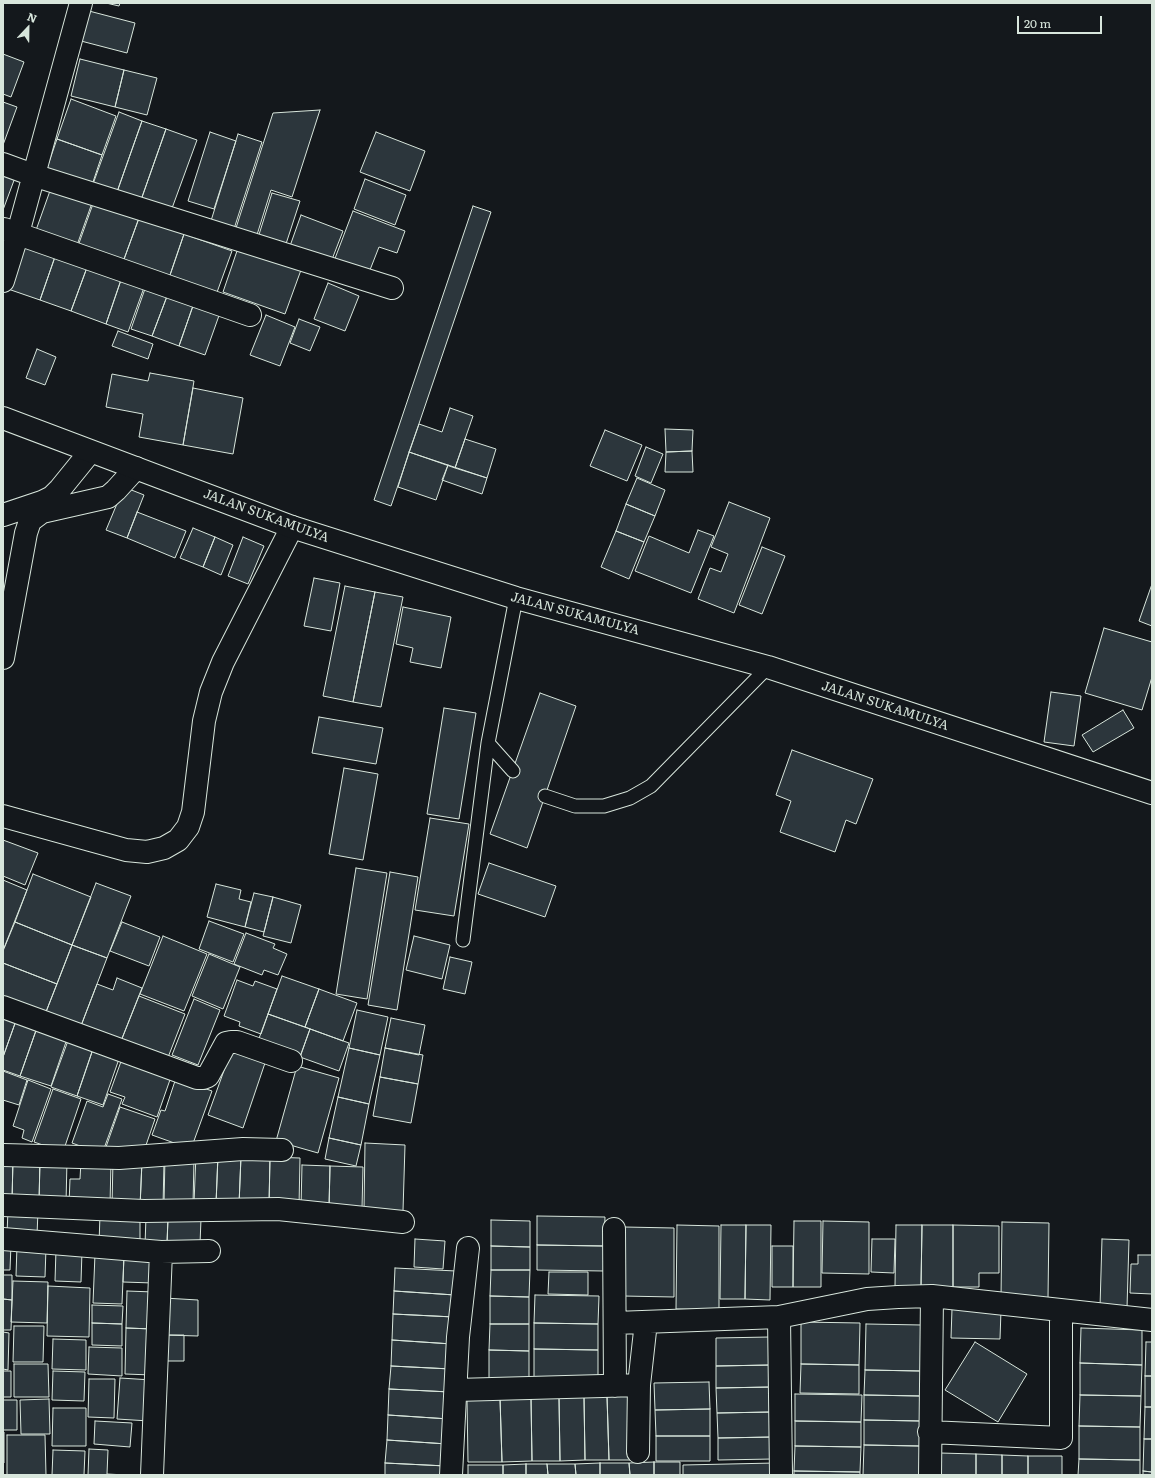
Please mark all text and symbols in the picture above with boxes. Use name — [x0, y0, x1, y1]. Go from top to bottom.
north arrow — [8, 8, 48, 48]
text: N — [25, 8, 40, 26]
scale bar — [1019, 8, 1104, 34]
text: 20 m — [1024, 14, 1051, 32]
street label: JALAN SUKAMULYA — [201, 486, 331, 546]
street label: JALAN SUKAMULYA — [509, 589, 641, 639]
street label: JALAN SUKAMULYA — [820, 678, 950, 734]

